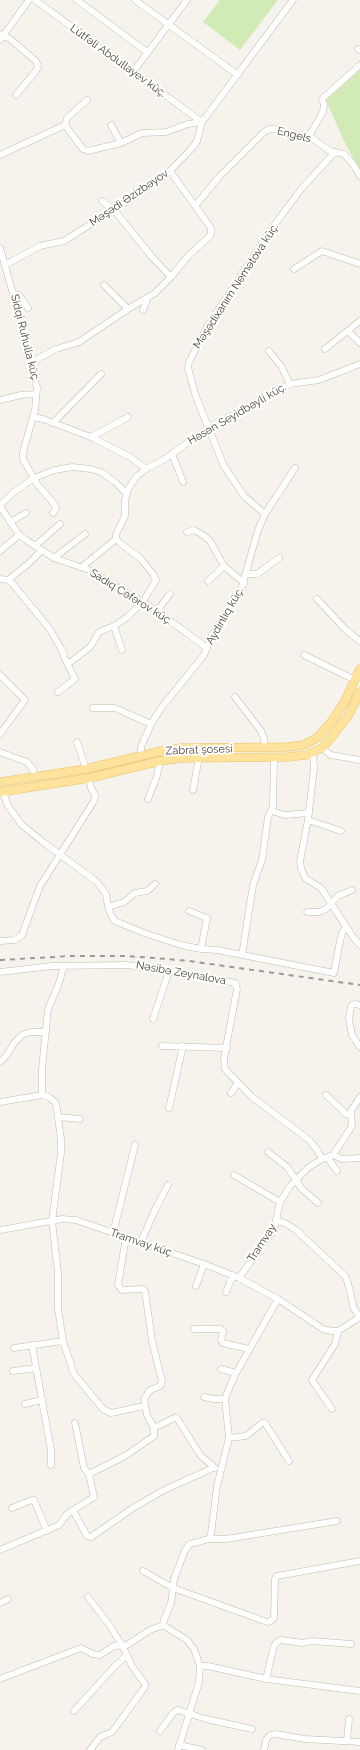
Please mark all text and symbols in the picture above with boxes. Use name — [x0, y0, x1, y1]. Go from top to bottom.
street label: Lütfəli Abdullayev küç. — [67, 22, 169, 100]
street label: Engels — [276, 124, 312, 146]
street label: Məşədi Əzizbəyov — [87, 167, 171, 229]
street label: Məşədixanım Nemətova küç. — [191, 221, 281, 351]
street label: Sidqi Ruhulla küç. — [8, 293, 42, 383]
street label: Həsən Seyidbəyli küç. — [185, 380, 289, 448]
street label: Sadıq Cəfərov küç. — [87, 566, 175, 628]
street label: Aydınlıq küç. — [203, 585, 247, 647]
street label: Zabrat şosesi — [165, 742, 233, 758]
street label: Nəsibə Zeynalova — [135, 959, 227, 987]
street label: Tramvay — [245, 1221, 279, 1265]
street label: Tramvay küç. — [108, 1226, 176, 1260]

